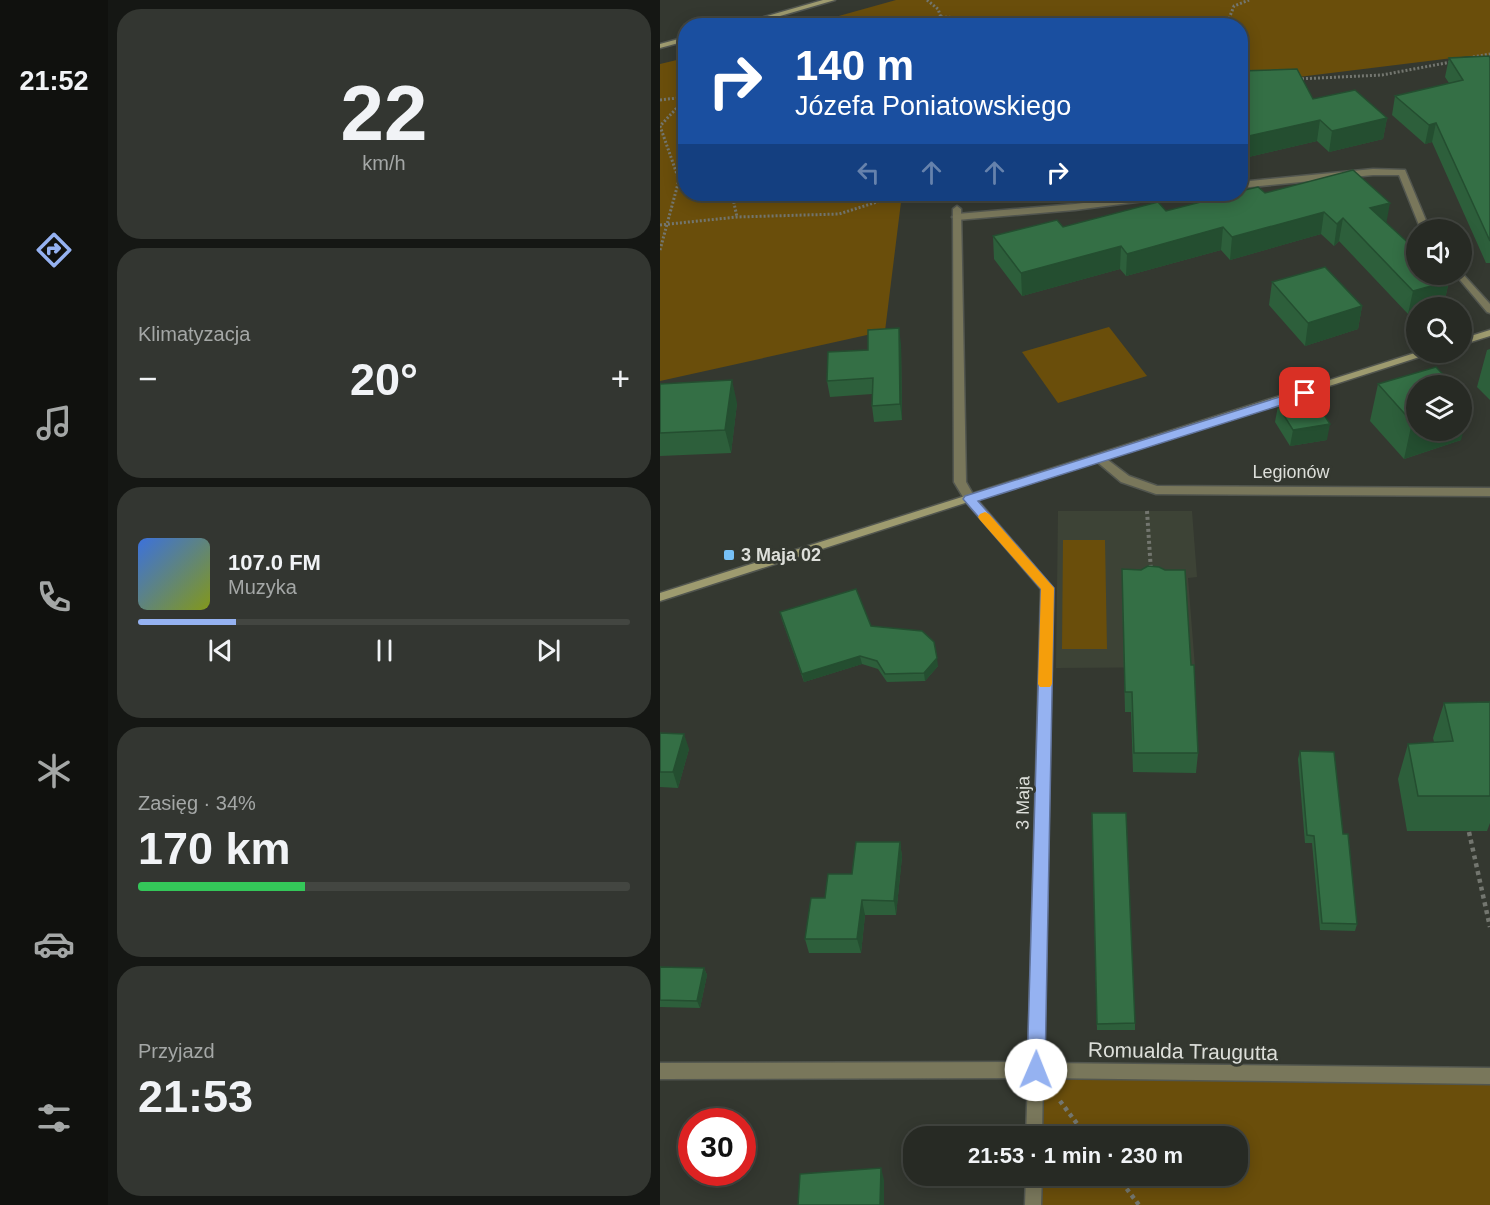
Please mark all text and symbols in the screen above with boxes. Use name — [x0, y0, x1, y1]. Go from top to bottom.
icon: right — [696, 42, 774, 120]
text: 140 m — [795, 42, 914, 89]
text: 21:52 — [19, 66, 89, 96]
text: 22 — [341, 69, 427, 157]
text: Józefa Poniatowskiego — [795, 91, 1071, 121]
text: km/h — [362, 152, 406, 174]
icon: left — [852, 156, 885, 189]
icon: ahead — [915, 156, 948, 189]
icon: ahead — [978, 156, 1011, 189]
icon: right — [1041, 156, 1074, 189]
map controls — [1406, 219, 1472, 441]
button: sound — [1406, 219, 1472, 285]
icon: directions — [33, 229, 75, 271]
button: search — [1406, 297, 1472, 363]
text: Klimatyzacja — [138, 323, 250, 345]
text: 20° — [350, 354, 418, 405]
text: − — [138, 360, 157, 397]
text: + — [611, 360, 630, 397]
pin — [1279, 367, 1330, 418]
button: layers — [1406, 375, 1472, 441]
icon: arrive — [1288, 376, 1321, 409]
icon: music — [33, 402, 75, 444]
street label: Legionów — [1252, 462, 1331, 482]
place label: 3 Maja 02 — [741, 545, 821, 565]
marker: 3 Maja 02 — [722, 548, 736, 562]
text: 107.0 FM — [228, 550, 321, 575]
icon: phone — [33, 576, 75, 618]
text: Muzyka — [228, 576, 297, 598]
icon: previous — [204, 634, 237, 667]
icon: pause — [368, 634, 401, 667]
icon: next — [532, 634, 565, 667]
icon: climate — [33, 750, 75, 792]
street label: 3 Maja — [1013, 775, 1033, 830]
text: Zasięg · 34% — [138, 792, 256, 814]
text: 170 km — [138, 823, 291, 874]
icon: car — [33, 923, 75, 965]
position arrow — [1004, 1038, 1068, 1102]
street label: Romualda Traugutta — [1088, 1038, 1279, 1064]
text: Przyjazd — [138, 1040, 215, 1062]
text: 21:53 — [138, 1071, 253, 1122]
icon: filters — [33, 1097, 75, 1139]
speed limit sign: 30 — [678, 1108, 756, 1186]
text: 21:53 · 1 min · 230 m — [968, 1143, 1183, 1168]

